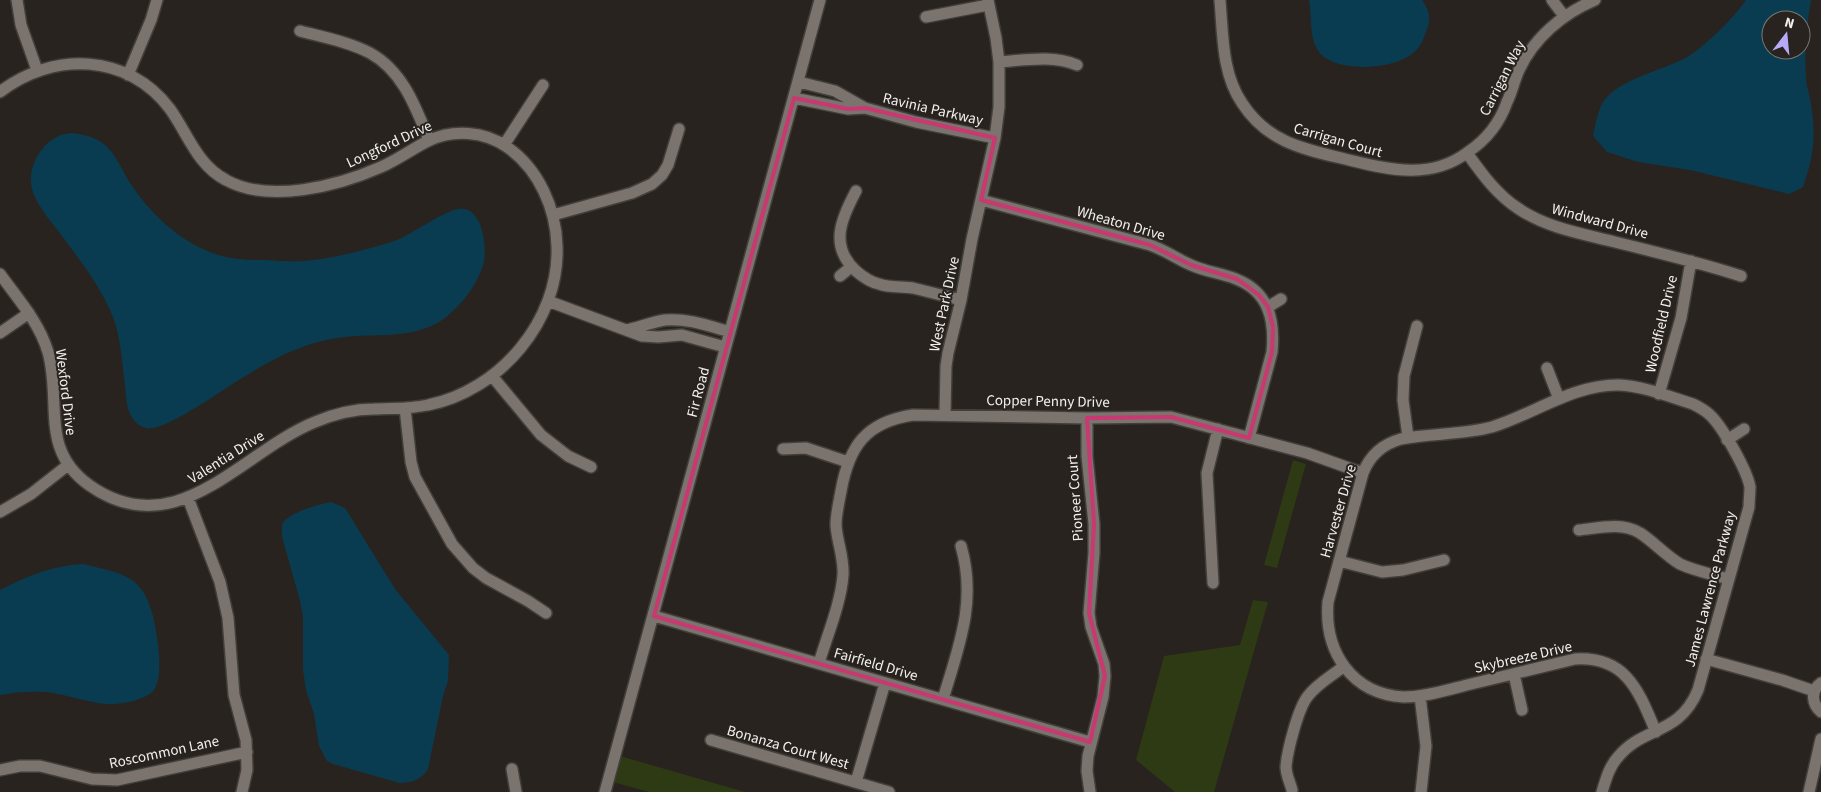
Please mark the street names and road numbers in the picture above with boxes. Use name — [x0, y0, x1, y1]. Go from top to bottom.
street label: Carrigan Way — [1474, 37, 1531, 120]
street label: Ravinia Parkway — [881, 88, 985, 131]
street label: Longford Drive — [343, 115, 435, 173]
street label: Carrigan Court — [1291, 118, 1385, 163]
street label: Windward Drive — [1549, 199, 1650, 244]
street label: Wheaton Drive — [1074, 201, 1168, 246]
street label: West Park Drive — [924, 255, 965, 354]
street label: Woodfield Drive — [1640, 273, 1683, 375]
street label: Wexford Drive — [50, 348, 81, 437]
street label: Fir Road — [682, 365, 715, 420]
street label: Copper Penny Drive — [986, 390, 1110, 413]
street label: Valentia Drive — [184, 426, 268, 489]
street label: Pioneer Court — [1062, 454, 1089, 542]
street label: Harvester Drive — [1315, 462, 1362, 560]
street label: James Lawrence Parkway — [1680, 509, 1741, 669]
street label: Skybreeze Drive — [1472, 636, 1574, 679]
street label: Fairfield Drive — [831, 642, 920, 686]
street label: Bonanza Court West — [724, 720, 851, 775]
street label: Roscommon Lane — [107, 731, 221, 774]

